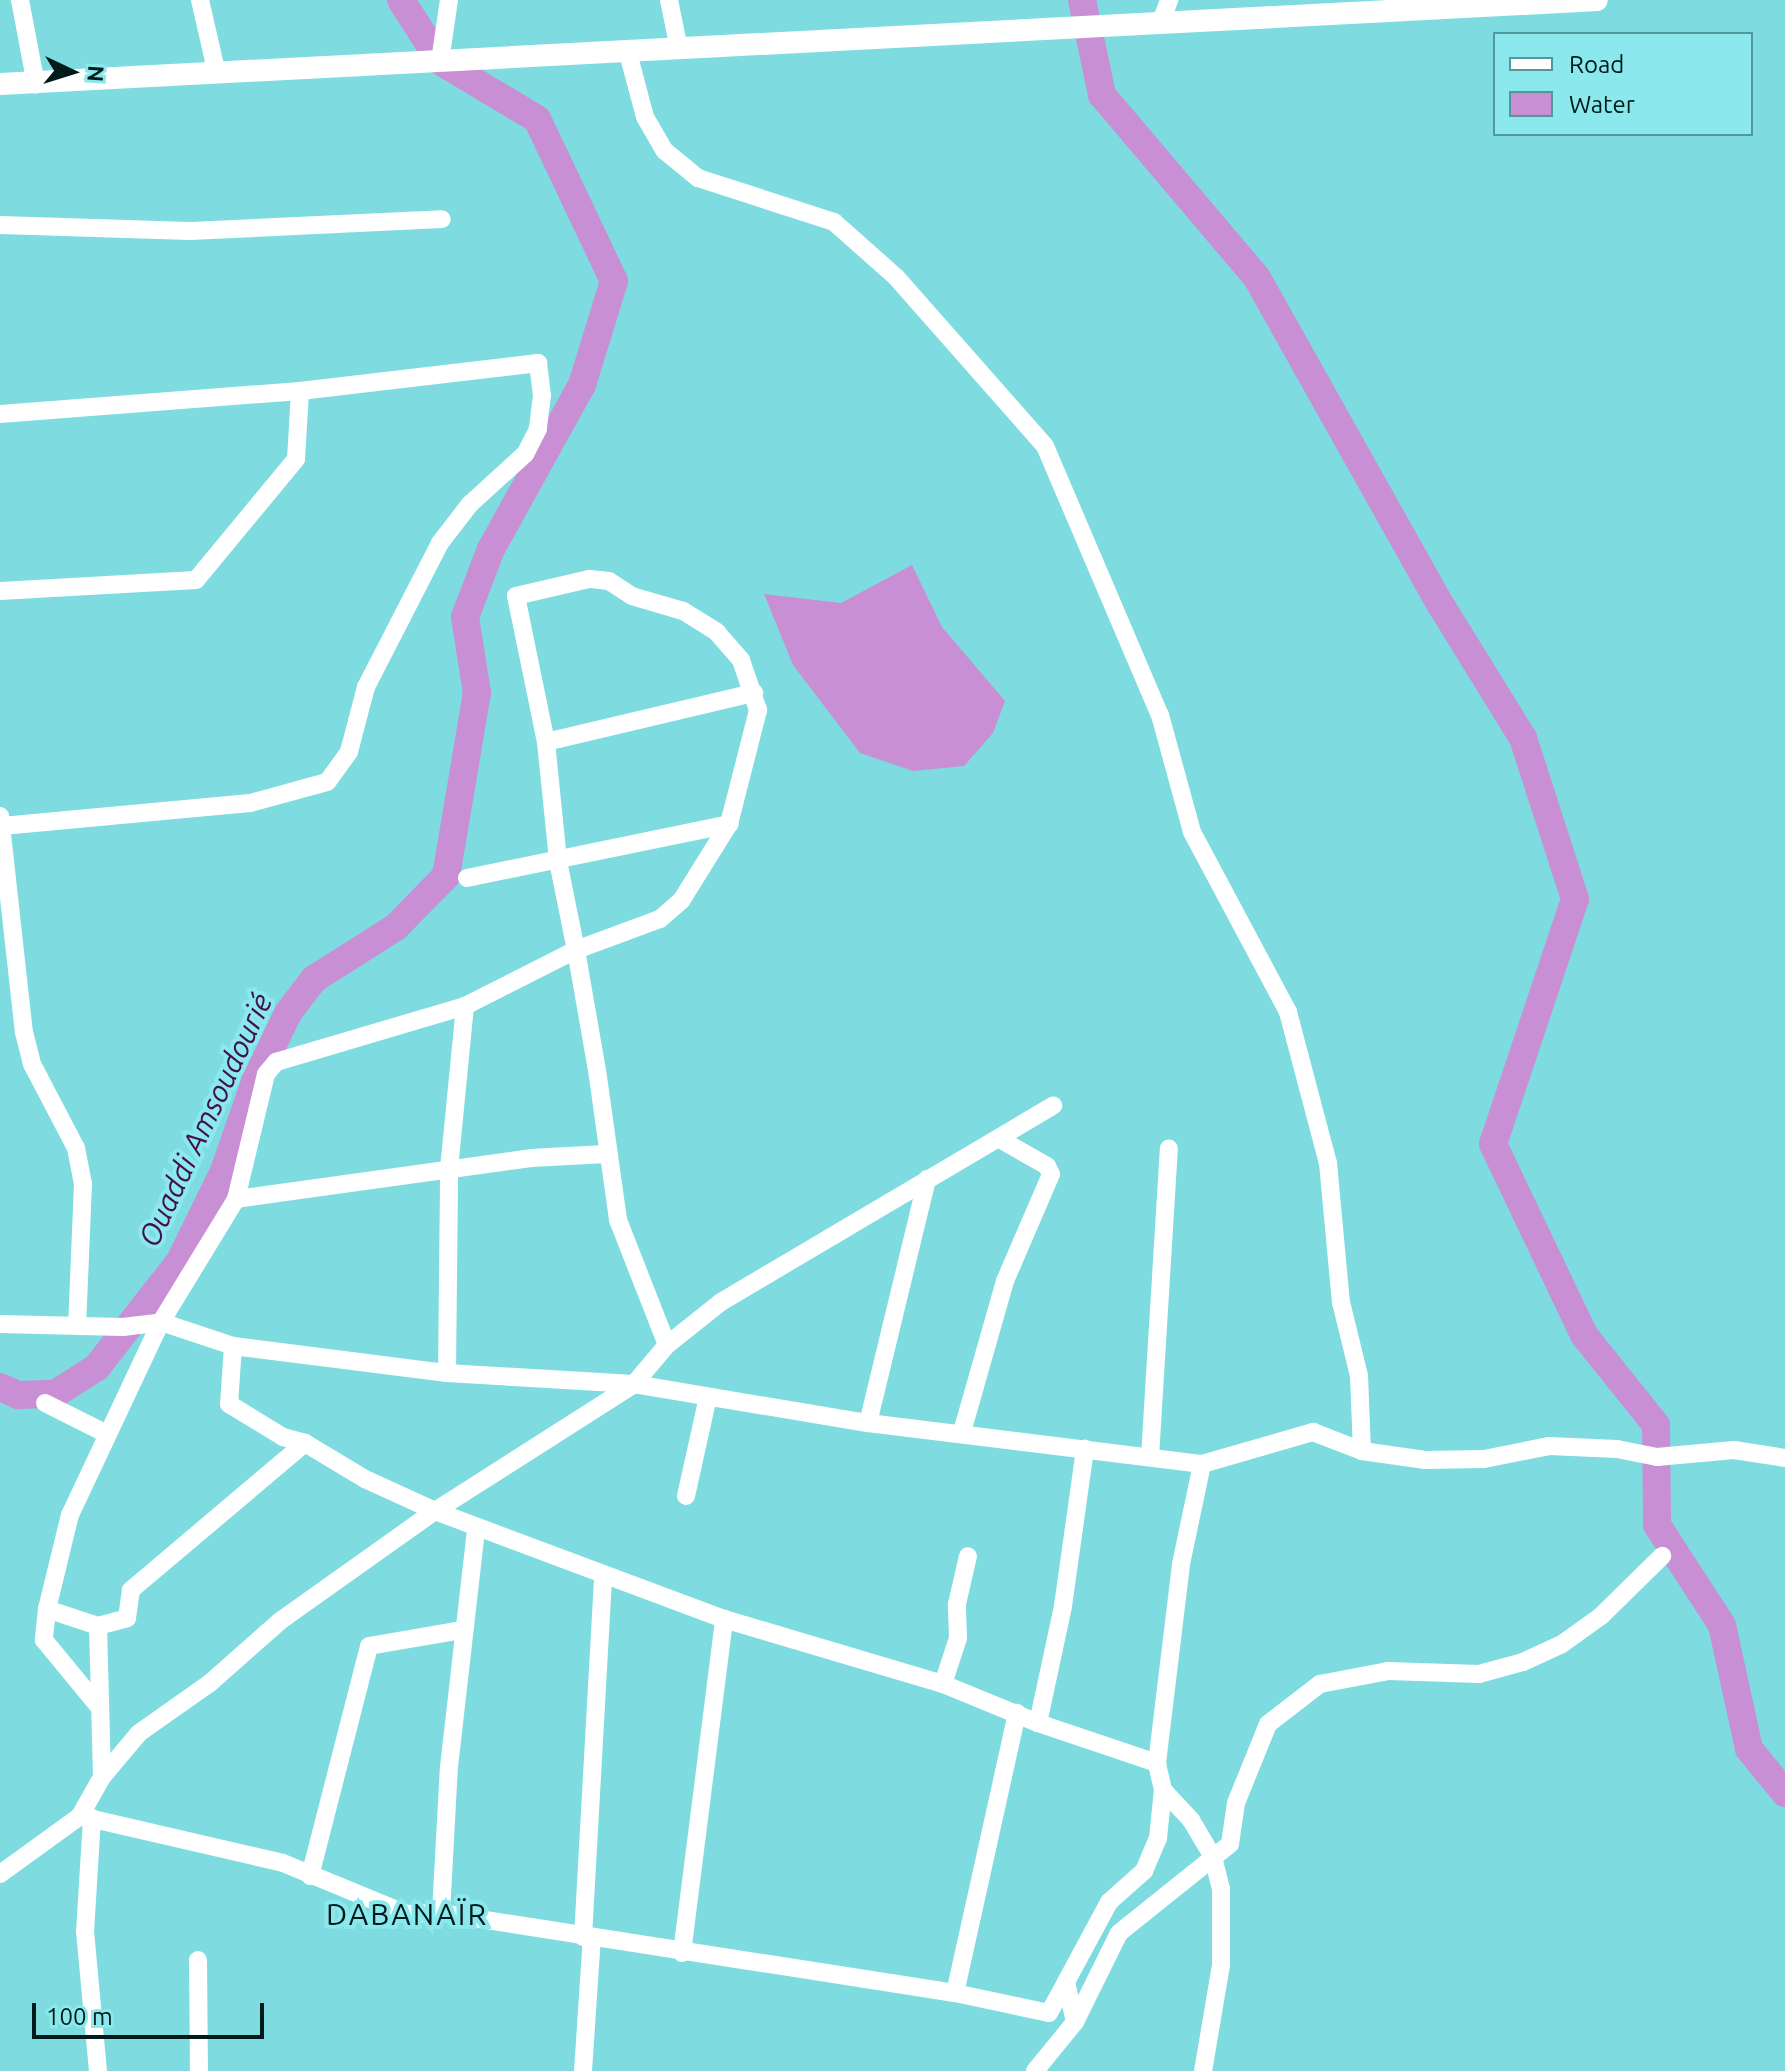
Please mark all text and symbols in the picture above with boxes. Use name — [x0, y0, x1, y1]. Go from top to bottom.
north arrow — [32, 32, 112, 112]
legend — [1493, 32, 1753, 136]
text: Road — [1569, 51, 1624, 78]
text: N — [83, 65, 109, 83]
text: Water — [1569, 91, 1635, 118]
water label: Ouaddi Amsoudourié — [130, 988, 280, 1252]
district label: DABANAÏR — [326, 1896, 488, 1932]
scale bar — [36, 1987, 268, 2037]
text: 100 m — [46, 2003, 113, 2030]

